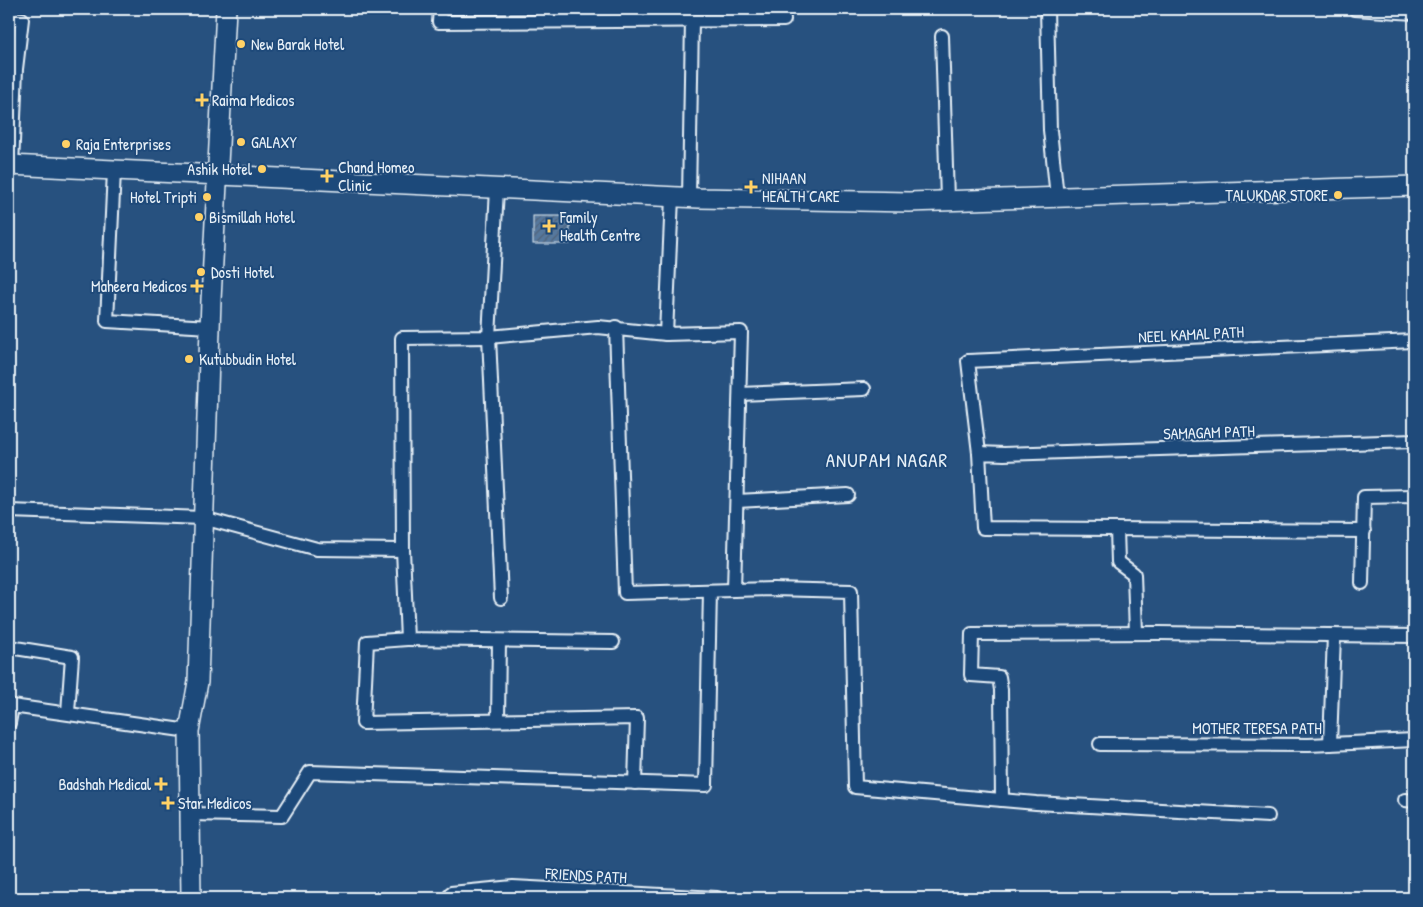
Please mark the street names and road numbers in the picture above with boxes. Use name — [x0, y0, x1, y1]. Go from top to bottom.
street label: NEEL KAMAL PATH — [1138, 320, 1244, 348]
street label: SAMAGAM PATH — [1163, 419, 1255, 445]
street label: MOTHER TERESA PATH — [1192, 717, 1322, 739]
street label: FRIENDS PATH — [544, 862, 627, 888]

